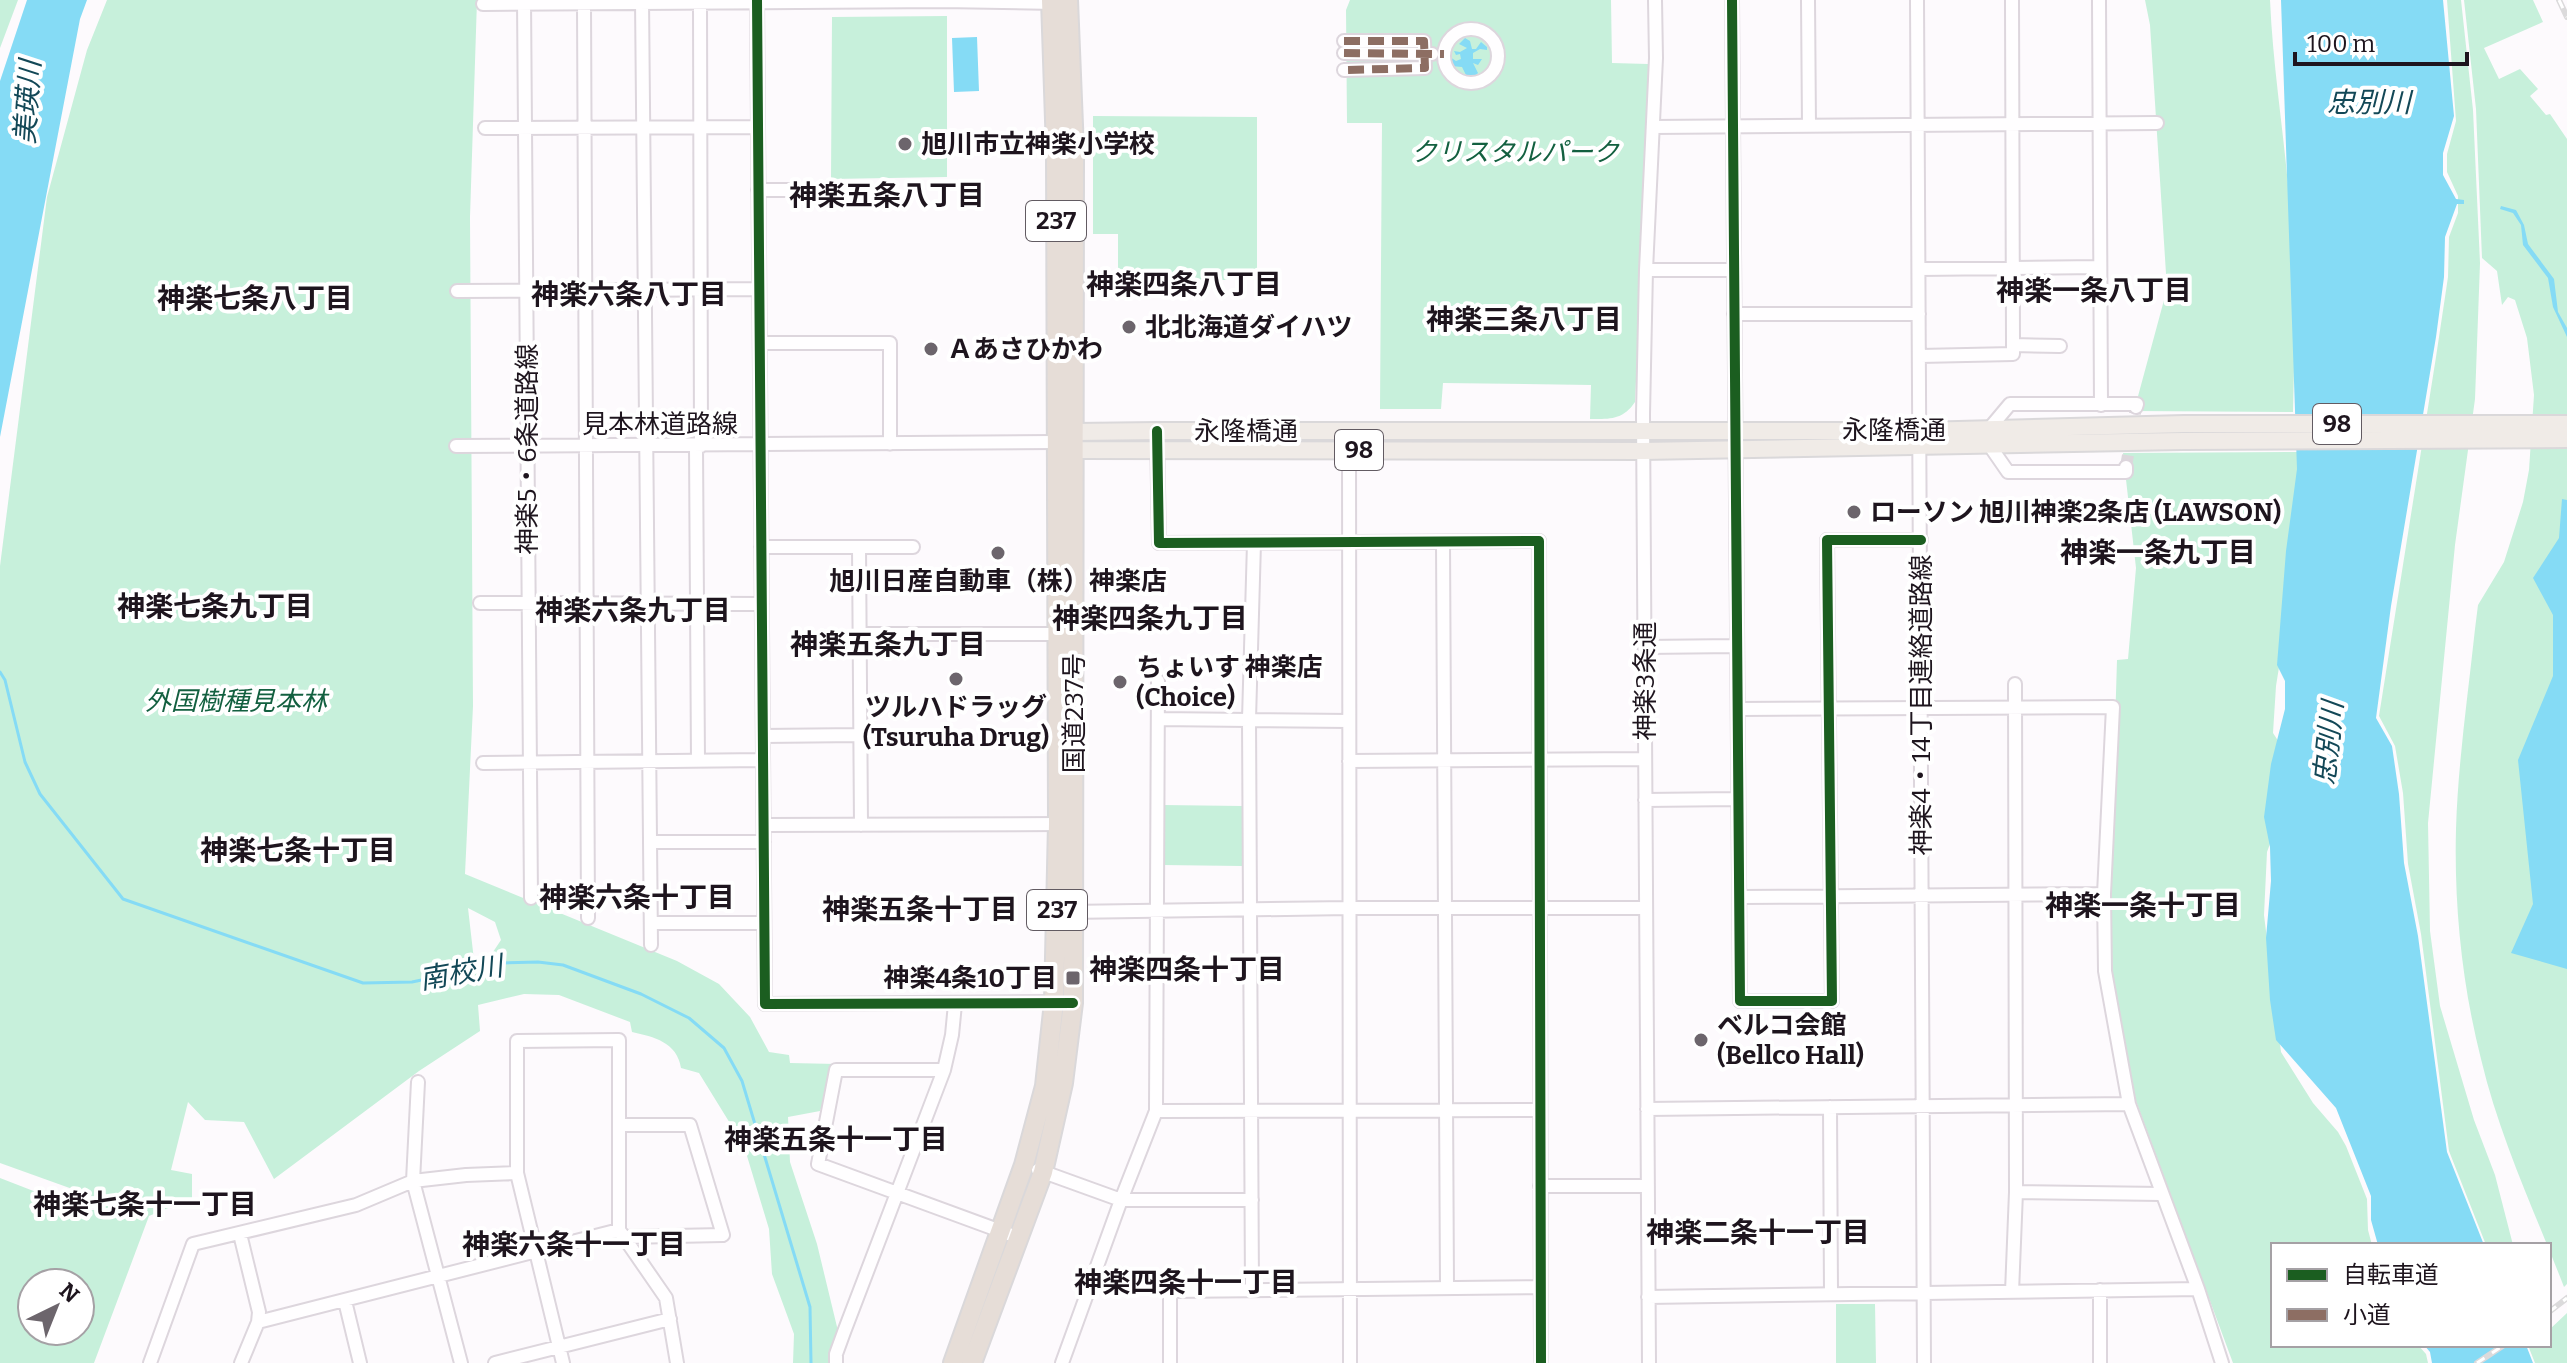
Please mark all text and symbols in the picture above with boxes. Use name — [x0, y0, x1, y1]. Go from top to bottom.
scale bar — [2295, 16, 2467, 66]
text: 100 m — [2307, 30, 2375, 58]
water label: 美瑛川 — [8, 56, 47, 145]
water label: 忠別川 — [2327, 86, 2414, 119]
place label: 旭川市立神楽小学校 — [921, 129, 1155, 160]
marker: 旭川市立神楽小学校 — [896, 135, 914, 153]
park label: クリスタルパーク — [1411, 137, 1620, 168]
district label: 神楽五条八丁目 — [789, 179, 985, 212]
road number: 237 — [1026, 201, 1086, 241]
district label: 神楽四条八丁目 — [1086, 268, 1282, 301]
district label: 神楽一条八丁目 — [1996, 274, 2192, 307]
district label: 神楽六条八丁目 — [531, 278, 727, 311]
district label: 神楽七条八丁目 — [157, 282, 353, 315]
district label: 神楽三条八丁目 — [1426, 303, 1622, 336]
place label: 北北海道ダイハツ — [1145, 312, 1352, 343]
marker: 北北海道ダイハツ — [1120, 318, 1138, 336]
place label: Ａあさひかわ — [947, 334, 1103, 365]
marker: Ａあさひかわ — [922, 340, 940, 358]
street label: 神楽5・6条道路線 — [512, 343, 543, 555]
road number: 98 — [2313, 404, 2361, 444]
street label: 見本林道路線 — [582, 409, 738, 440]
street label: 永隆橋通 — [1842, 415, 1946, 446]
street label: 永隆橋通 — [1194, 416, 1298, 447]
road number: 98 — [1335, 430, 1383, 470]
place label: ローソン 旭川神楽2条店 (LAWSON) — [1870, 497, 2281, 528]
marker: ローソン 旭川神楽2条店 (LAWSON) — [1845, 503, 1863, 521]
district label: 神楽一条九丁目 — [2060, 536, 2256, 569]
marker: 旭川日産自動車（株）神楽店 — [989, 544, 1007, 562]
street label: 神楽4・14丁目連絡道路線 — [1906, 555, 1937, 855]
place label: 旭川日産自動車（株）神楽店 — [829, 566, 1167, 597]
district label: 神楽七条九丁目 — [117, 590, 313, 623]
district label: 神楽六条九丁目 — [535, 594, 731, 627]
district label: 神楽四条九丁目 — [1052, 602, 1248, 635]
street label: 神楽3条通 — [1630, 622, 1661, 740]
district label: 神楽五条九丁目 — [790, 628, 986, 661]
place label: ちょいす 神楽店 (Choice) — [1136, 652, 1323, 713]
street label: 国道237号 — [1059, 653, 1090, 773]
marker: ツルハドラッグ (Tsuruha Drug) — [947, 670, 965, 688]
marker: ちょいす 神楽店 (Choice) — [1111, 673, 1129, 691]
park label: 外国樹種見本林 — [145, 686, 330, 717]
place label: ツルハドラッグ (Tsuruha Drug) — [863, 692, 1049, 753]
water label: 忠別川 — [2308, 697, 2350, 787]
district label: 神楽七条十丁目 — [200, 834, 396, 867]
district label: 神楽六条十丁目 — [539, 881, 735, 914]
district label: 神楽一条十丁目 — [2045, 889, 2241, 922]
road number: 237 — [1027, 890, 1087, 930]
district label: 神楽五条十丁目 — [822, 893, 1018, 926]
water label: 南校川 — [417, 948, 508, 996]
district label: 神楽四条十丁目 — [1089, 953, 1285, 986]
place label: 神楽4条10丁目 — [883, 963, 1057, 994]
marker: 神楽4条10丁目 — [1064, 969, 1082, 987]
place label: ベルコ会館 (Bellco Hall) — [1717, 1010, 1864, 1071]
marker: ベルコ会館 (Bellco Hall) — [1692, 1031, 1710, 1049]
district label: 神楽五条十一丁目 — [724, 1123, 948, 1156]
district label: 神楽七条十一丁目 — [33, 1188, 257, 1221]
district label: 神楽二条十一丁目 — [1646, 1216, 1870, 1249]
district label: 神楽六条十一丁目 — [462, 1228, 686, 1261]
legend — [2271, 1243, 2551, 1347]
text: 自転車道 — [2343, 1261, 2439, 1289]
district label: 神楽四条十一丁目 — [1074, 1266, 1298, 1299]
north arrow — [16, 1267, 96, 1347]
text: N — [54, 1277, 85, 1308]
text: 小道 — [2343, 1301, 2391, 1329]

